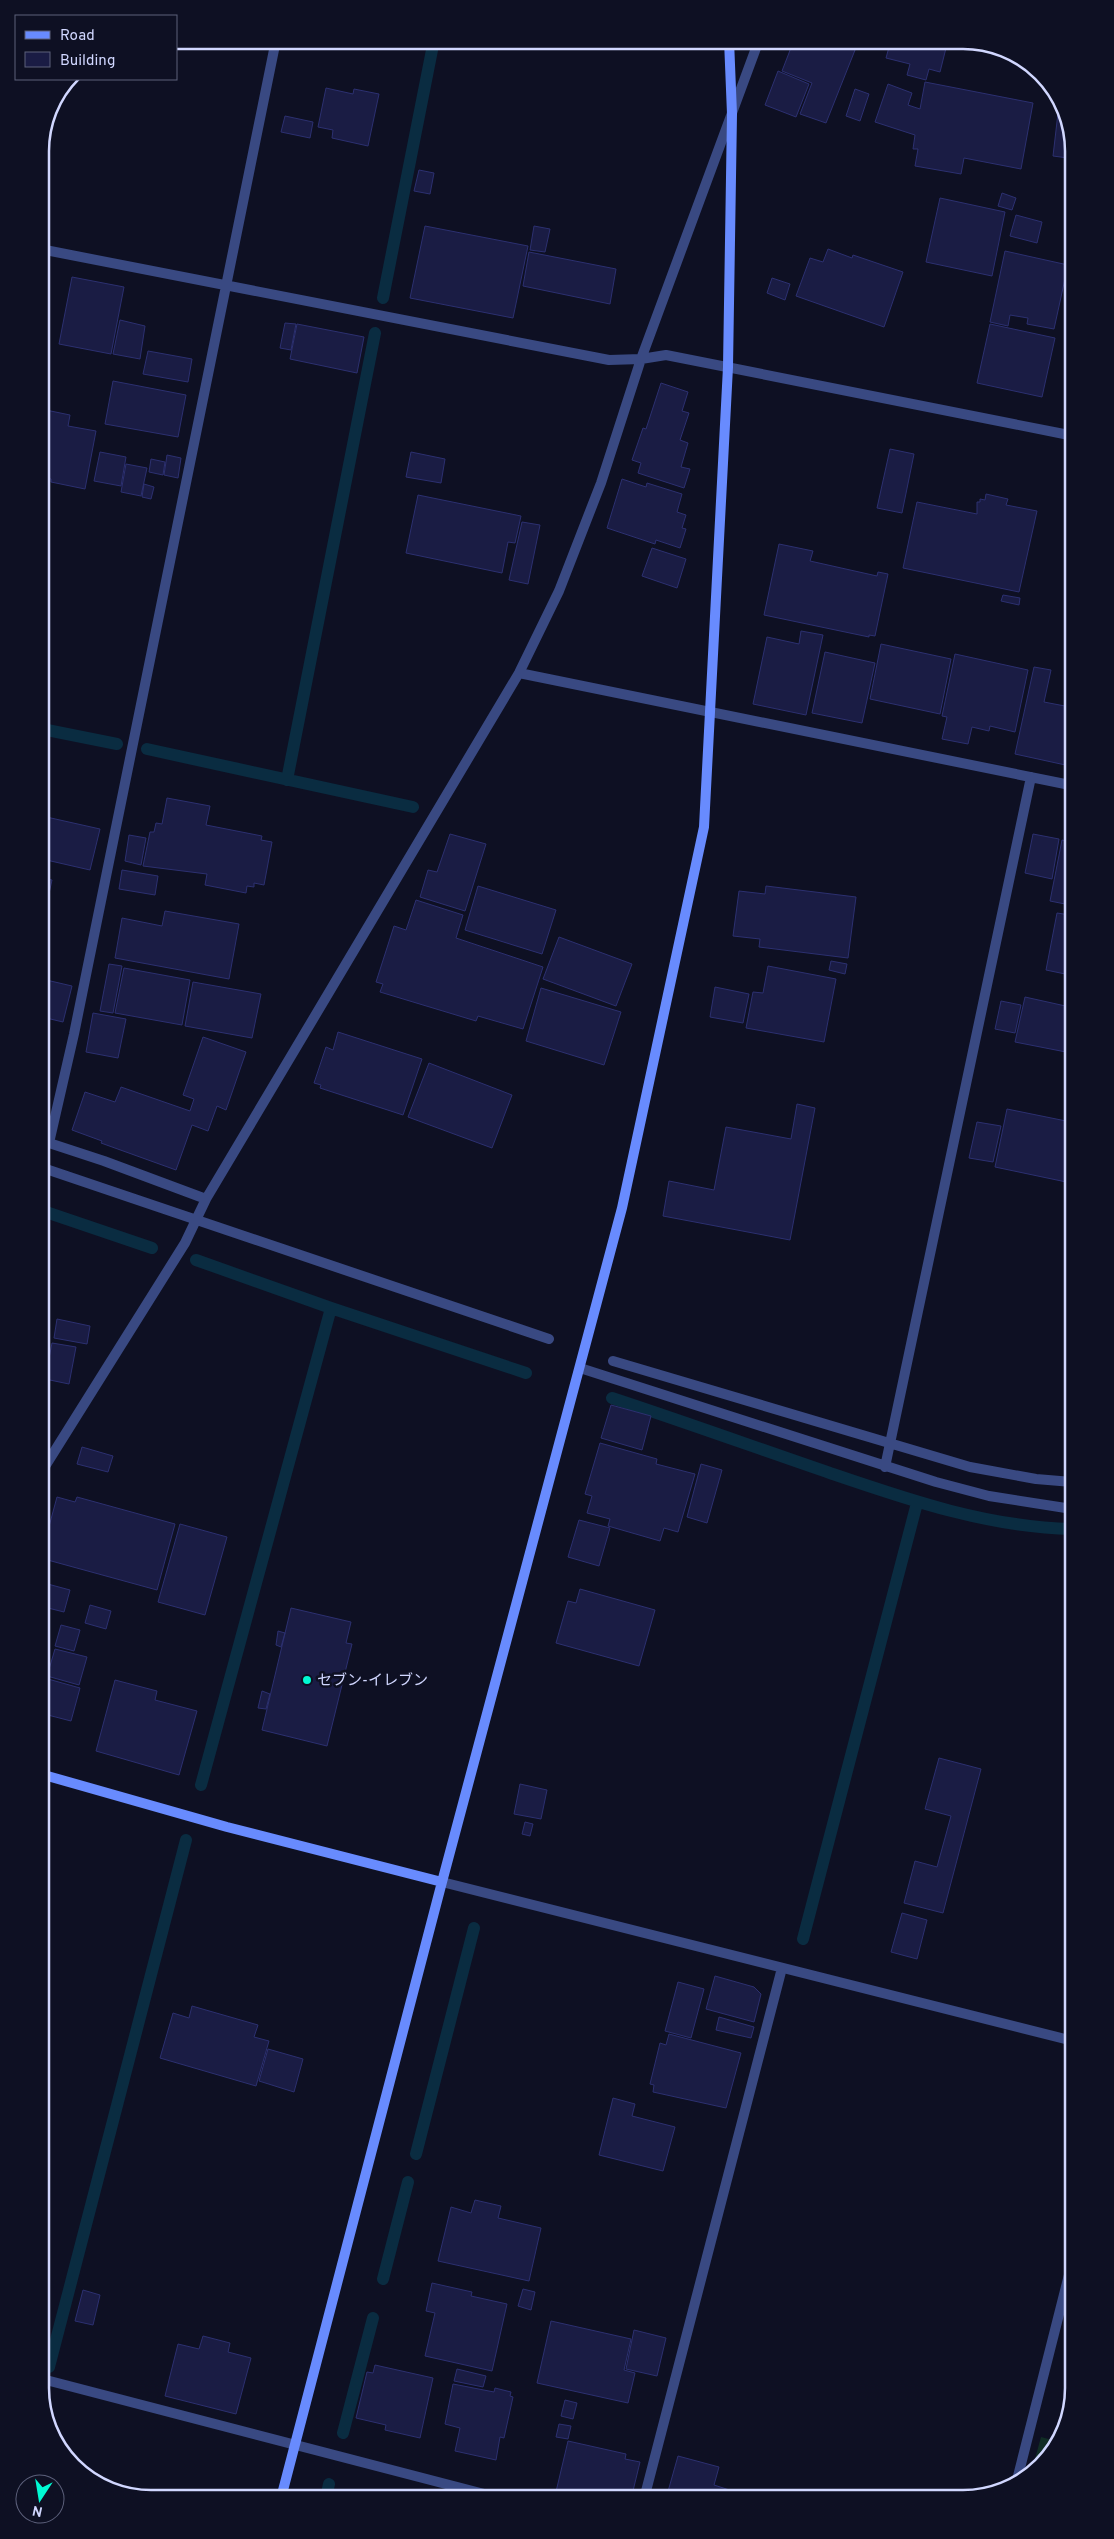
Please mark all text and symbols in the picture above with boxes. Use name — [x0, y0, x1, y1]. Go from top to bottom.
legend — [15, 15, 178, 80]
text: Road — [60, 27, 95, 46]
text: Building — [60, 52, 115, 71]
place label: セブン-イレブン — [317, 1672, 428, 1691]
marker: セブン-イレブン — [301, 1674, 313, 1686]
north arrow — [15, 2474, 65, 2524]
text: N — [31, 2501, 44, 2520]

